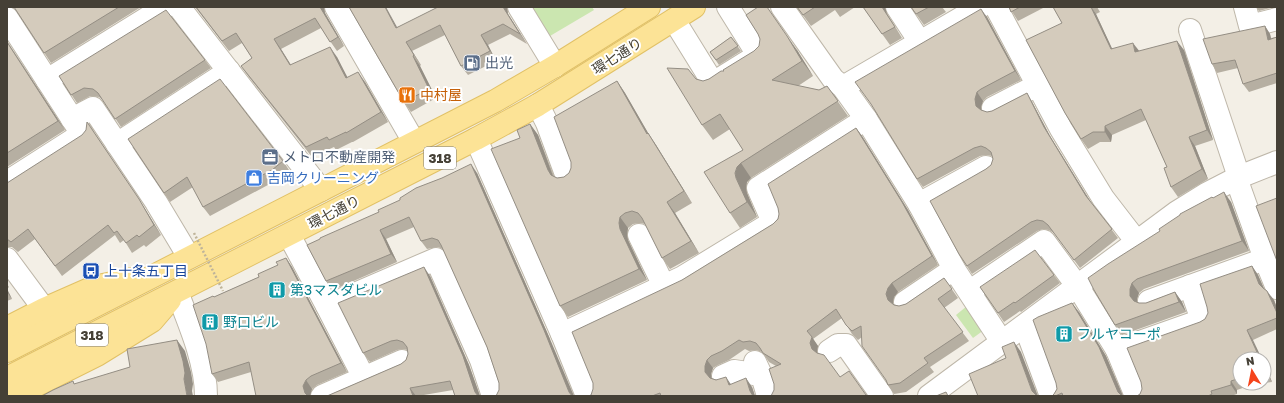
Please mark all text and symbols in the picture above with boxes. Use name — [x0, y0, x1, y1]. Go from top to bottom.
street label: 環七通り — [588, 34, 645, 78]
fuel station icon: 出光 — [462, 53, 482, 73]
place label: 出光 — [485, 54, 513, 71]
restaurant icon: 中村屋 — [397, 85, 417, 105]
place label: 中村屋 — [420, 86, 462, 103]
office icon: メトロ不動産開発 — [260, 147, 280, 167]
road number: 318 — [424, 147, 456, 169]
place label: メトロ不動産開発 — [283, 148, 395, 165]
shop icon: 吉岡クリーニング — [244, 168, 264, 188]
place label: 吉岡クリーニング — [267, 169, 379, 186]
street label: 環七通り — [305, 191, 363, 232]
bus stop icon: 上十条五丁目 — [81, 261, 101, 281]
place label: 上十条五丁目 — [104, 262, 188, 279]
building icon: 第3マスダビル — [267, 280, 287, 300]
place label: 第3マスダビル — [290, 281, 382, 298]
building icon: 野口ビル — [200, 312, 220, 332]
place label: 野口ビル — [223, 313, 279, 330]
road number: 318 — [76, 324, 108, 346]
building icon: フルヤコーポ — [1054, 324, 1074, 344]
place label: フルヤコーポ — [1077, 325, 1161, 342]
north arrow — [1232, 351, 1272, 391]
text: N — [1245, 354, 1255, 368]

